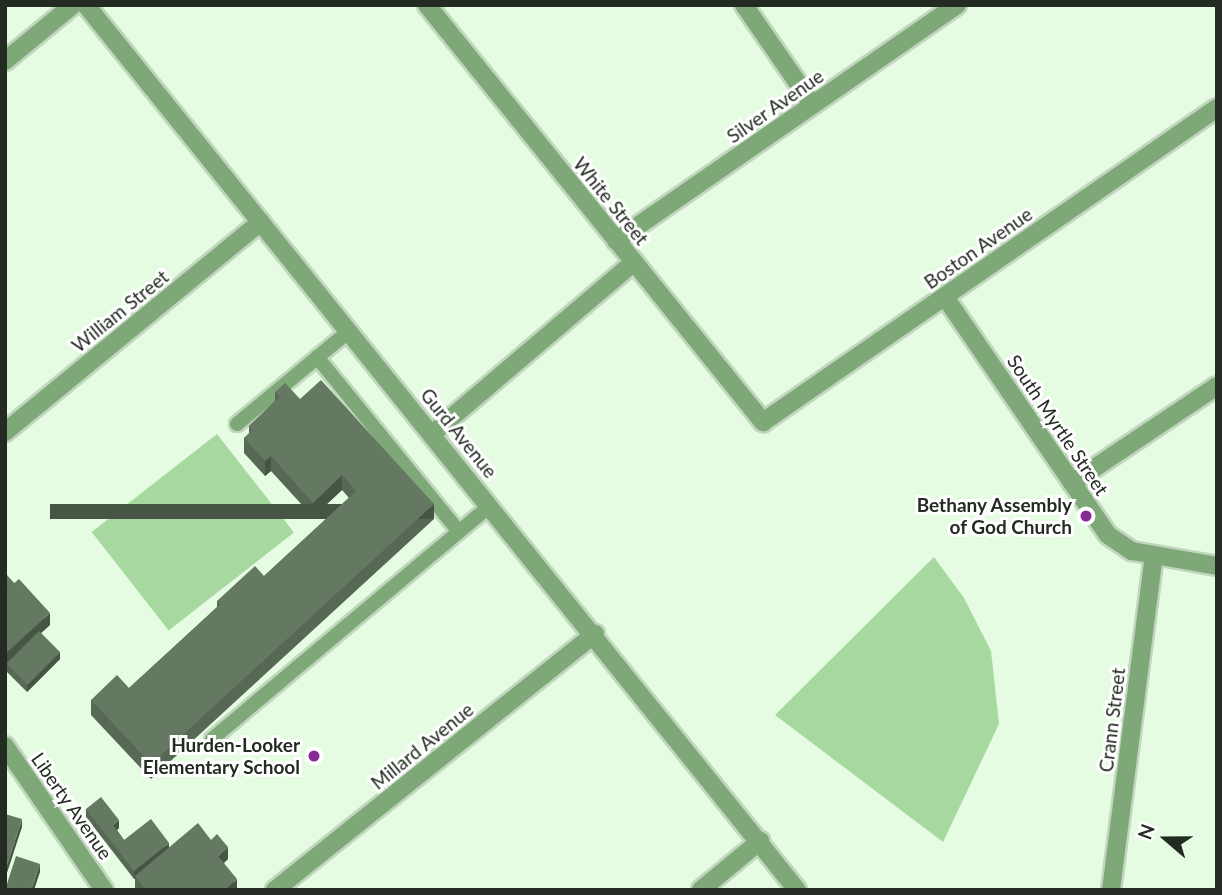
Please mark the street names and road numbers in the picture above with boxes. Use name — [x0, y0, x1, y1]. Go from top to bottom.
street label: Silver Avenue — [722, 64, 828, 148]
street label: White Street — [569, 152, 653, 250]
street label: Boston Avenue — [919, 202, 1037, 294]
street label: William Street — [67, 265, 173, 357]
street label: South Myrtle Street — [1003, 351, 1113, 499]
street label: Gurd Avenue — [416, 383, 502, 483]
street label: Crann Street — [1094, 667, 1130, 773]
street label: Millard Avenue — [366, 698, 478, 794]
street label: Liberty Avenue — [26, 748, 118, 864]

